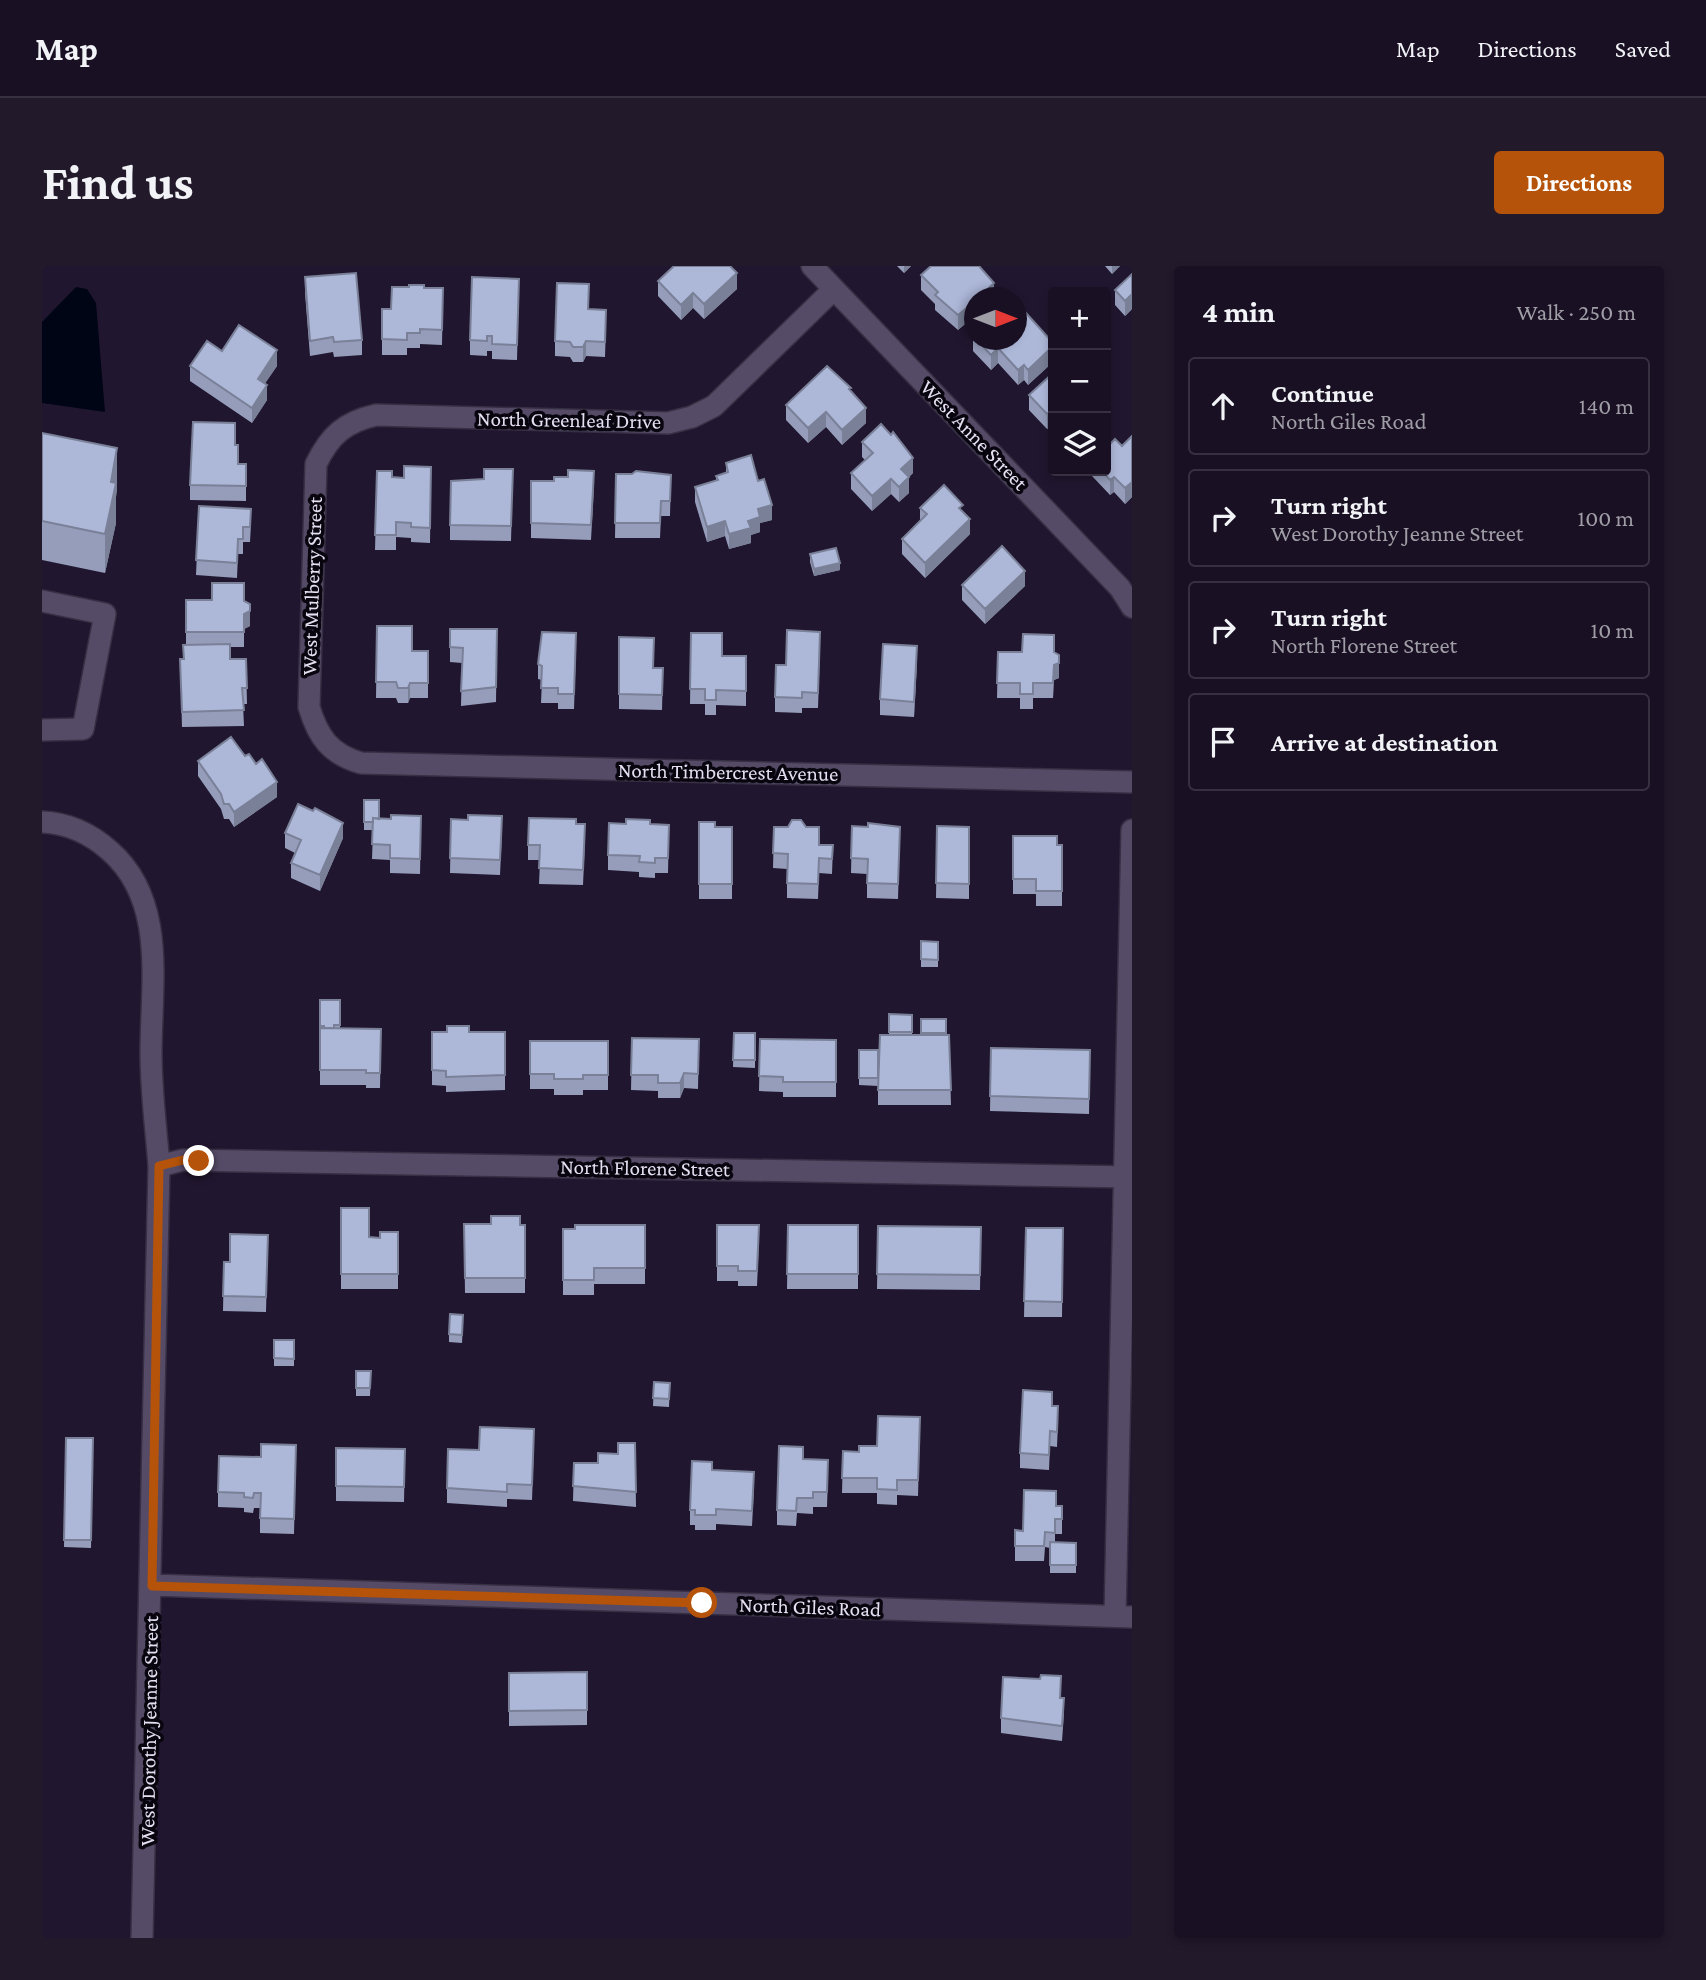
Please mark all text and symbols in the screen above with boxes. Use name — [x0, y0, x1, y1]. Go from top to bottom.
text: Map — [35, 30, 98, 67]
text: Map — [1396, 35, 1440, 62]
text: Directions — [1478, 35, 1577, 62]
text: Saved — [1615, 35, 1671, 62]
button: Directions — [1494, 151, 1664, 214]
text: Find us — [42, 155, 194, 210]
north arrow — [964, 287, 1027, 350]
map controls — [1048, 287, 1111, 476]
button: + — [1048, 287, 1111, 350]
text: 4 min — [1202, 295, 1275, 328]
text: Walk · 250 m — [1516, 299, 1636, 325]
button: − — [1048, 350, 1111, 413]
street label: West Anne Street — [915, 375, 1033, 496]
text: Continue — [1271, 379, 1374, 408]
icon: ahead — [1204, 387, 1242, 425]
text: 140 m — [1579, 393, 1634, 419]
street label: North Greenleaf Drive — [477, 406, 661, 434]
text: North Giles Road — [1271, 408, 1427, 434]
button: layers — [1048, 413, 1111, 476]
text: Turn right — [1271, 491, 1387, 520]
street label: West Mulberry Street — [297, 495, 327, 676]
icon: right — [1204, 499, 1242, 537]
text: 100 m — [1578, 505, 1634, 531]
text: West Dorothy Jeanne Street — [1271, 520, 1523, 546]
text: Turn right — [1271, 603, 1387, 632]
icon: right — [1204, 611, 1242, 649]
text: 10 m — [1591, 617, 1634, 643]
text: North Florene Street — [1271, 632, 1457, 658]
icon: arrive — [1204, 723, 1242, 761]
text: Arrive at destination — [1271, 728, 1498, 757]
street label: North Timbercrest Avenue — [618, 758, 838, 786]
route end — [183, 1145, 214, 1176]
street label: North Florene Street — [560, 1155, 731, 1181]
route start — [686, 1587, 717, 1618]
street label: North Giles Road — [739, 1593, 881, 1621]
street label: West Dorothy Jeanne Street — [135, 1615, 163, 1846]

